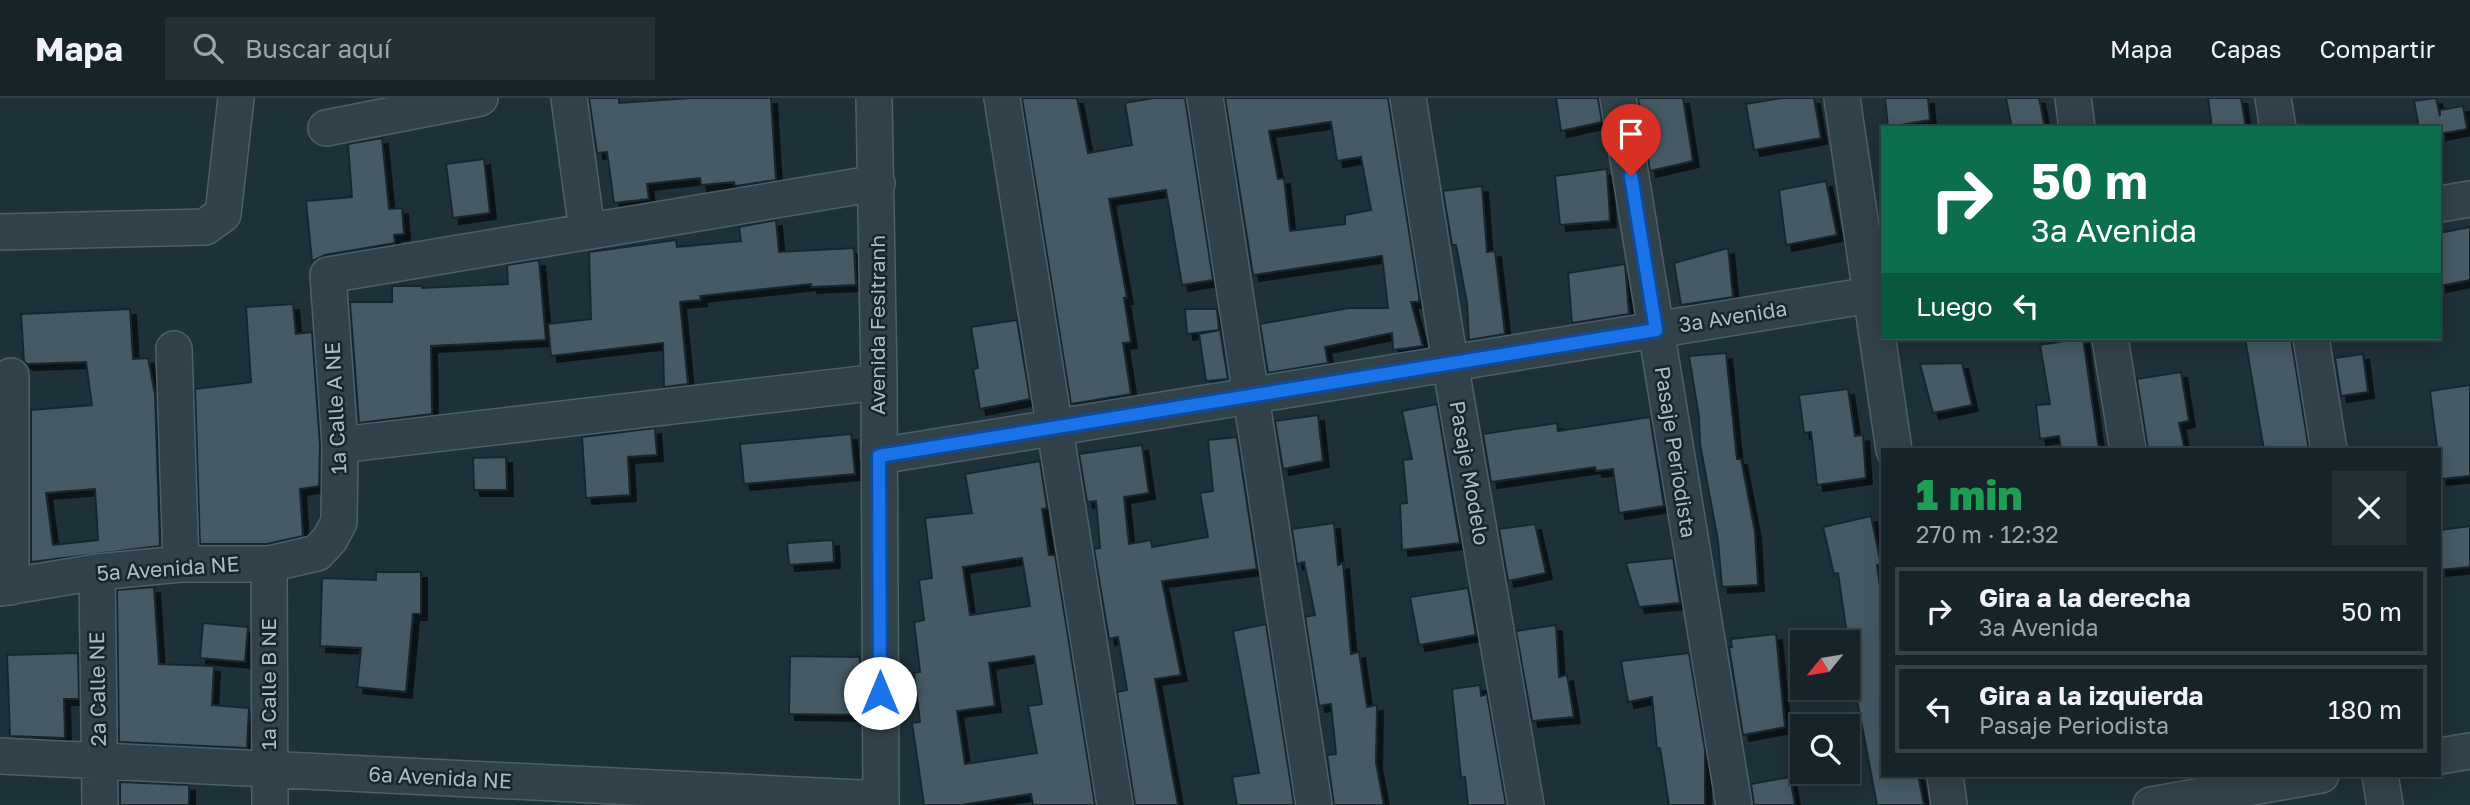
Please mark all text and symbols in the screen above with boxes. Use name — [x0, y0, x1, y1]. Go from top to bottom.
search box — [165, 17, 655, 80]
text: Mapa — [35, 29, 123, 68]
icon: search — [189, 29, 227, 67]
text: Buscar aquí — [245, 33, 391, 64]
text: Mapa — [2110, 34, 2173, 63]
text: Capas — [2211, 34, 2281, 63]
text: Compartir — [2319, 34, 2435, 63]
pin — [1601, 104, 1661, 176]
icon: arrive — [1612, 115, 1650, 153]
text: 50 m — [2031, 151, 2148, 210]
icon: right — [1916, 154, 2007, 245]
text: 3a Avenida — [2031, 211, 2197, 249]
street label: Avenida Fesitranh — [864, 235, 890, 415]
icon: left — [2007, 287, 2045, 325]
text: Luego — [1916, 291, 1993, 322]
street label: 3a Avenida — [1677, 295, 1789, 337]
street label: 1a Calle A NE — [319, 341, 351, 475]
street label: Pasaje Periodista — [1650, 364, 1702, 540]
street label: Pasaje Modelo — [1444, 399, 1495, 547]
text: 1 min — [1916, 469, 2023, 519]
button: close — [2332, 471, 2406, 545]
text: 270 m · 12:32 — [1916, 520, 2059, 548]
street label: 5a Avenida NE — [96, 550, 240, 586]
text: Gira a la derecha — [1979, 582, 2191, 613]
icon: right — [1920, 592, 1958, 630]
text: 50 m — [2341, 596, 2402, 627]
text: 3a Avenida — [1979, 613, 2098, 641]
street label: 1a Calle B NE — [255, 618, 281, 750]
north arrow — [1790, 630, 1860, 700]
map controls — [1790, 630, 1860, 784]
street label: 2a Calle NE — [83, 631, 111, 747]
position arrow — [843, 656, 917, 730]
text: Gira a la izquierda — [1979, 680, 2203, 711]
icon: left — [1920, 690, 1958, 728]
text: 180 m — [2328, 694, 2402, 725]
text: Pasaje Periodista — [1979, 711, 2169, 739]
button: search — [1790, 714, 1860, 784]
street label: 6a Avenida NE — [368, 760, 512, 794]

